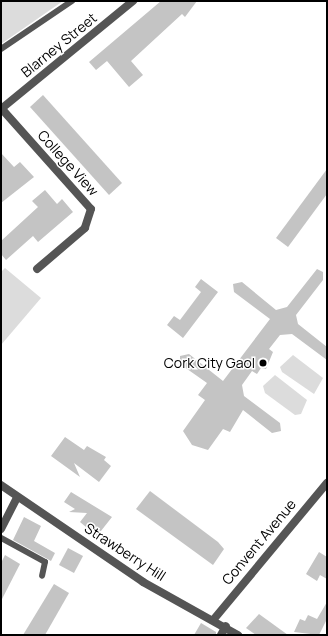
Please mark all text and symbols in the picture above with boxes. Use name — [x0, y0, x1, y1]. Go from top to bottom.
street label: Blarney Street — [18, 9, 100, 81]
street label: College View — [34, 127, 102, 199]
place label: Cork City Gaol — [164, 355, 255, 371]
marker: Cork City Gaol — [258, 358, 268, 368]
street label: Convent Avenue — [218, 496, 300, 588]
street label: Strawberry Hill — [81, 520, 169, 584]

